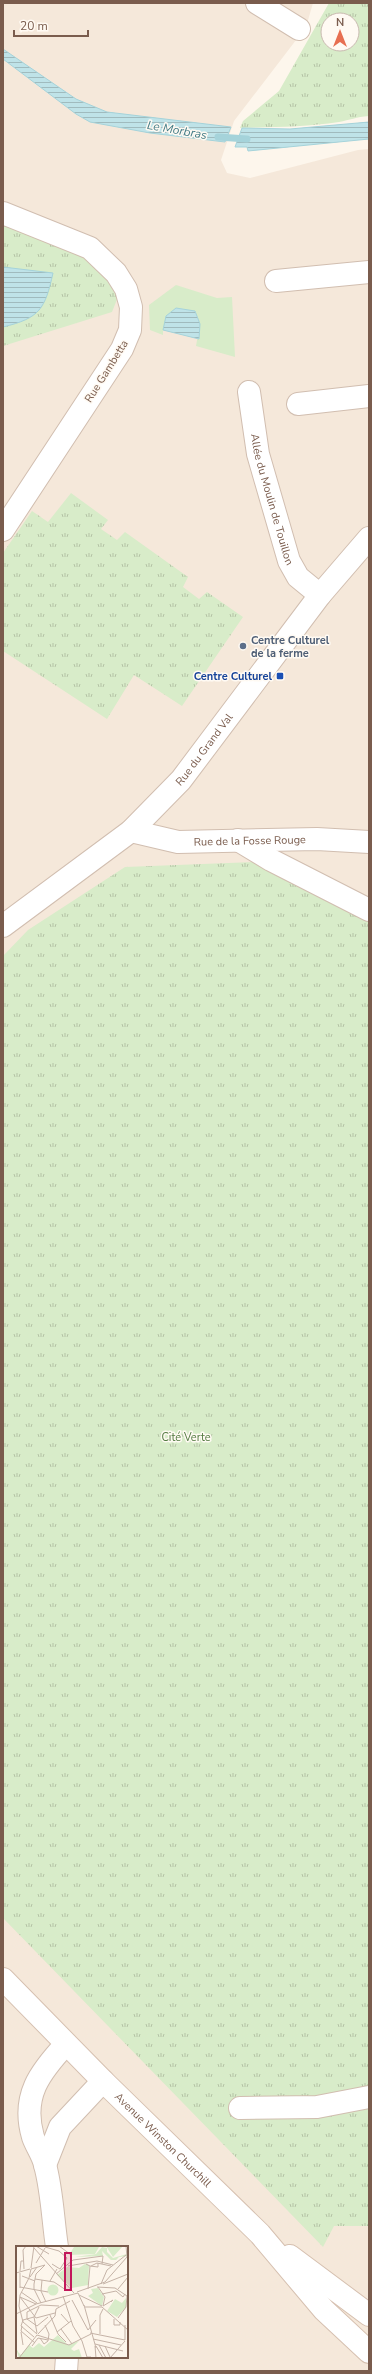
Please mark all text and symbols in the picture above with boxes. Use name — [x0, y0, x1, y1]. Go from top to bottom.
scale bar — [14, 12, 88, 38]
north arrow — [320, 12, 360, 52]
text: N — [336, 15, 344, 30]
text: 20 m — [20, 18, 48, 34]
water label: Le Morbras — [146, 117, 208, 143]
street label: Rue Gambetta — [81, 337, 132, 405]
street label: Allée du Moulin de Touillon — [247, 433, 297, 568]
place label: Centre Culturel de la ferme — [251, 633, 330, 661]
marker: Centre Culturel de la ferme — [238, 641, 248, 651]
place label: Centre Culturel — [194, 669, 272, 684]
marker: Centre Culturel — [275, 671, 285, 681]
street label: Rue du Grand Val — [172, 710, 237, 789]
street label: Rue de la Fosse Rouge — [193, 832, 306, 850]
park label: Cité Verte — [161, 1430, 211, 1445]
street label: Avenue Winston Churchill — [111, 2089, 215, 2191]
inset map — [16, 2246, 128, 2358]

